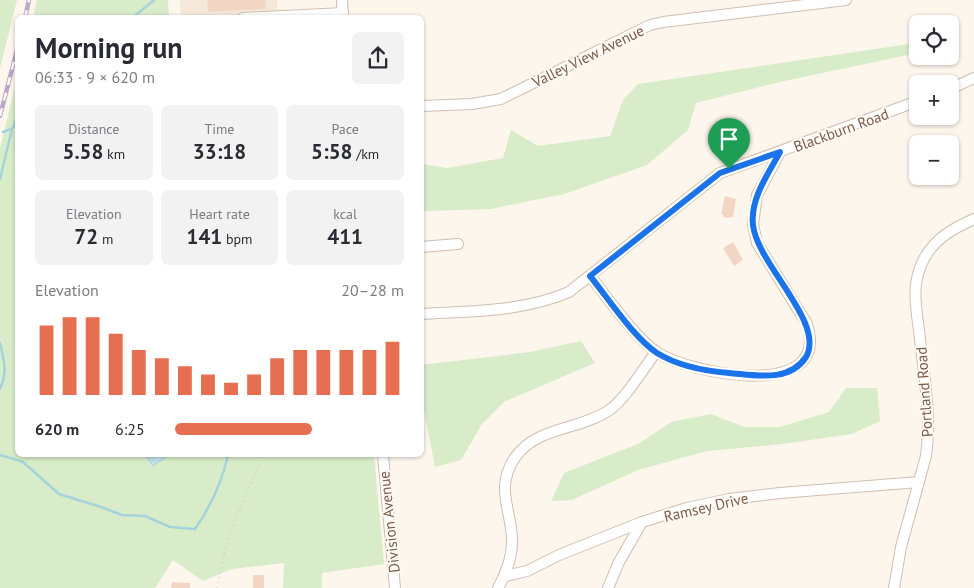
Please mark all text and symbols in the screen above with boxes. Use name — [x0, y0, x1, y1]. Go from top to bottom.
map controls — [909, 15, 959, 185]
button: locate — [909, 15, 959, 65]
street label: Valley View Avenue — [528, 21, 647, 92]
text: Morning run — [35, 29, 183, 66]
button: share — [352, 32, 404, 84]
text: 06:33 · 9 × 620 m — [35, 67, 155, 87]
button: + — [909, 75, 959, 125]
street label: Blackburn Road — [791, 104, 891, 156]
pin — [708, 118, 750, 169]
text: Distance — [68, 120, 119, 138]
text: Time — [204, 120, 235, 138]
text: Pace — [331, 120, 359, 138]
icon: arrive — [715, 125, 743, 153]
button: − — [909, 135, 959, 185]
text: 5.58 — [62, 138, 103, 165]
text: 33:18 — [193, 138, 246, 165]
text: 5:58 — [311, 138, 352, 165]
text: km — [103, 145, 125, 163]
text: /km — [352, 145, 379, 163]
text: Elevation — [66, 205, 122, 223]
text: Heart rate — [189, 205, 250, 223]
text: kcal — [333, 205, 357, 223]
text: 72 — [74, 223, 98, 250]
text: 141 — [187, 223, 222, 250]
text: 411 — [327, 223, 363, 250]
text: m — [98, 230, 113, 248]
text: bpm — [222, 230, 252, 248]
text: Elevation — [35, 280, 99, 300]
text: 20–28 m — [341, 280, 404, 300]
street label: Portland Road — [911, 346, 937, 438]
text: 620 m — [35, 419, 79, 439]
text: 6:25 — [115, 419, 145, 439]
street label: Division Avenue — [374, 470, 404, 574]
street label: Ramsey Drive — [662, 488, 750, 526]

